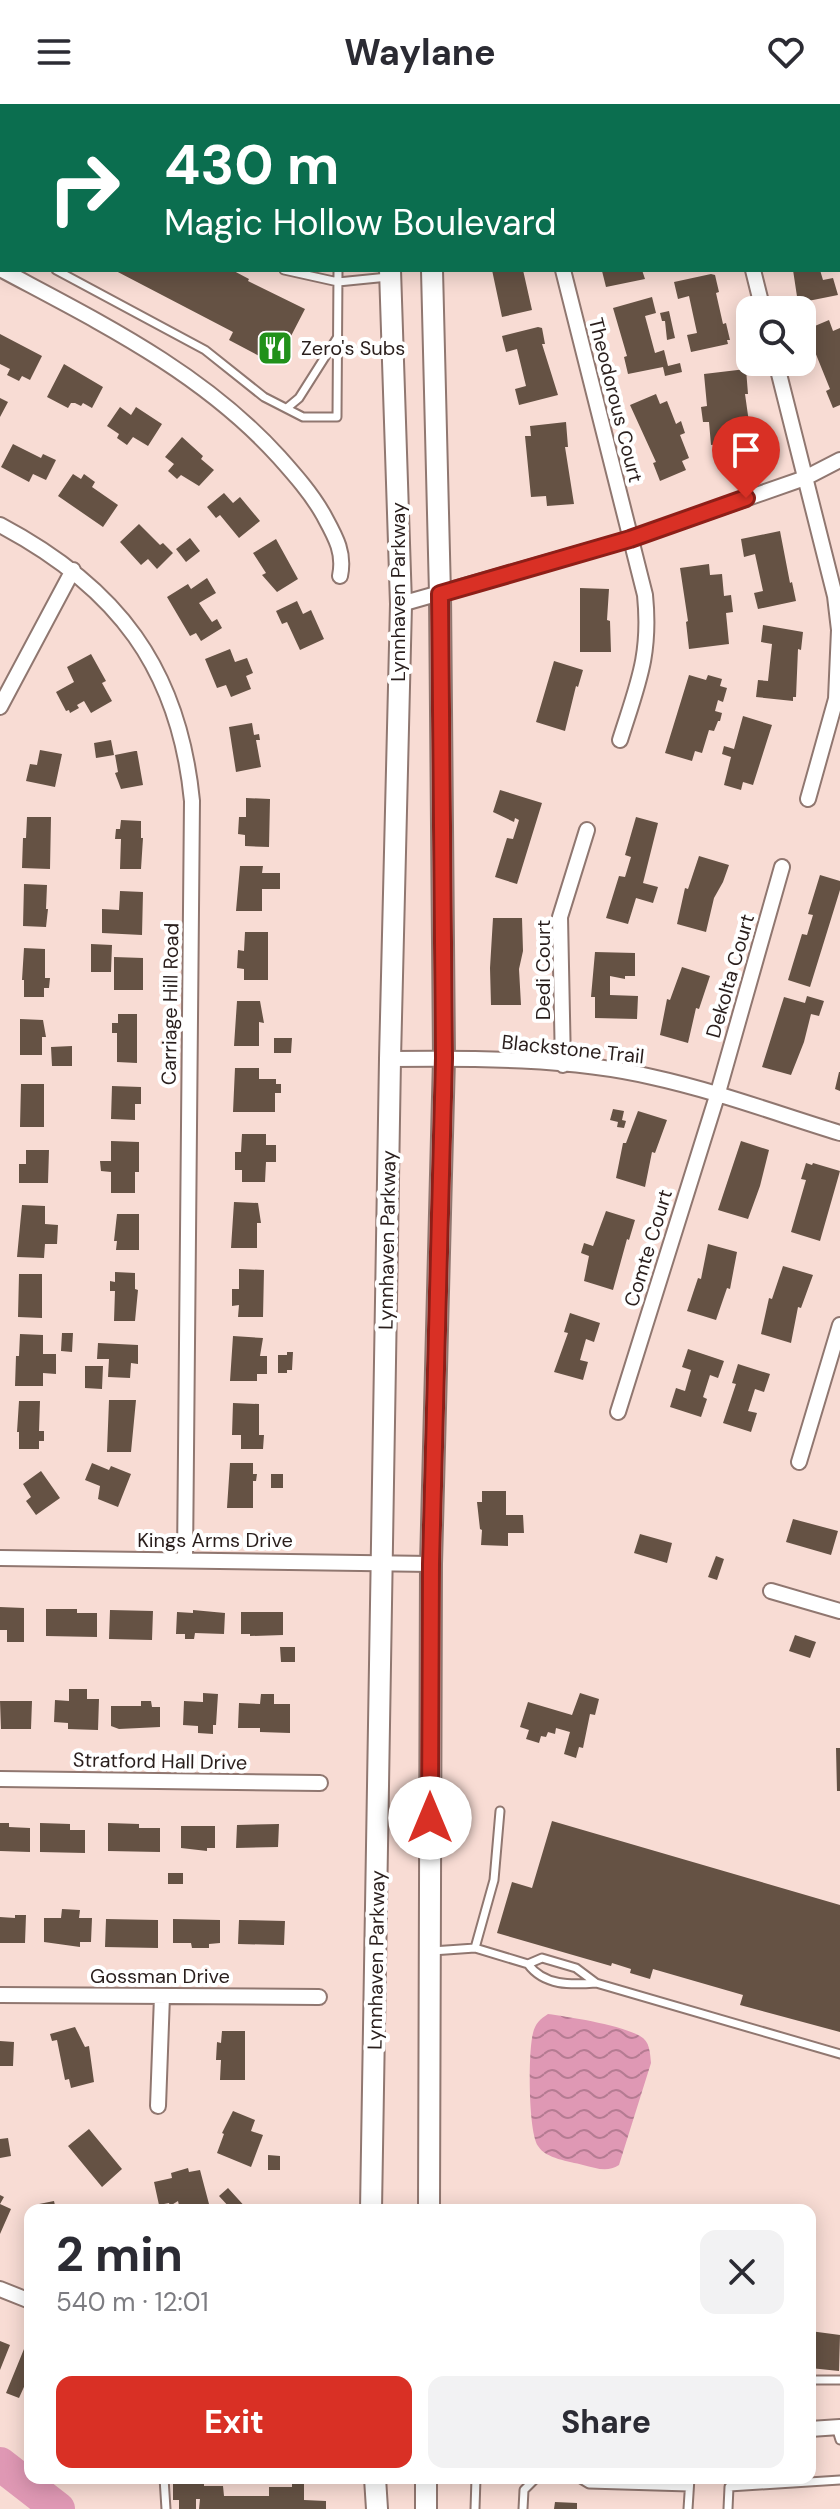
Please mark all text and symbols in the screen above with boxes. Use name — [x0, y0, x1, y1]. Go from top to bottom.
text: Waylane — [344, 29, 496, 76]
icon: menu — [32, 30, 76, 74]
icon: heart — [764, 30, 808, 74]
text: 430 m — [164, 128, 339, 201]
icon: right — [32, 136, 136, 240]
text: Magic Hollow Boulevard — [164, 199, 557, 246]
map controls — [736, 296, 816, 376]
button: search — [736, 296, 816, 376]
street label: Theodorous Court — [583, 315, 649, 485]
restaurant icon: Zero's Subs — [256, 329, 294, 367]
place label: Zero's Subs — [301, 335, 405, 361]
pin — [712, 416, 780, 498]
icon: arrive — [724, 428, 768, 472]
street label: Lynnhaven Parkway — [385, 502, 411, 682]
street label: Dekolta Court — [700, 911, 760, 1041]
street label: Dedi Court — [530, 920, 556, 1020]
street label: Carriage Hill Road — [156, 923, 184, 1085]
street label: Blackstone Trail — [500, 1029, 646, 1069]
street label: Lynnhaven Parkway — [372, 1150, 402, 1330]
street label: Comte Court — [618, 1186, 678, 1310]
street label: Kings Arms Drive — [137, 1527, 293, 1553]
street label: Stratford Hall Drive — [73, 1746, 247, 1776]
position arrow — [388, 1776, 472, 1860]
street label: Lynnhaven Parkway — [361, 1870, 391, 2050]
street label: Gossman Drive — [90, 1963, 230, 1989]
text: 2 min — [56, 2223, 183, 2286]
button: close — [700, 2230, 784, 2314]
text: 540 m · 12:01 — [56, 2285, 209, 2319]
button: Exit — [56, 2376, 412, 2468]
button: Share — [428, 2376, 784, 2468]

